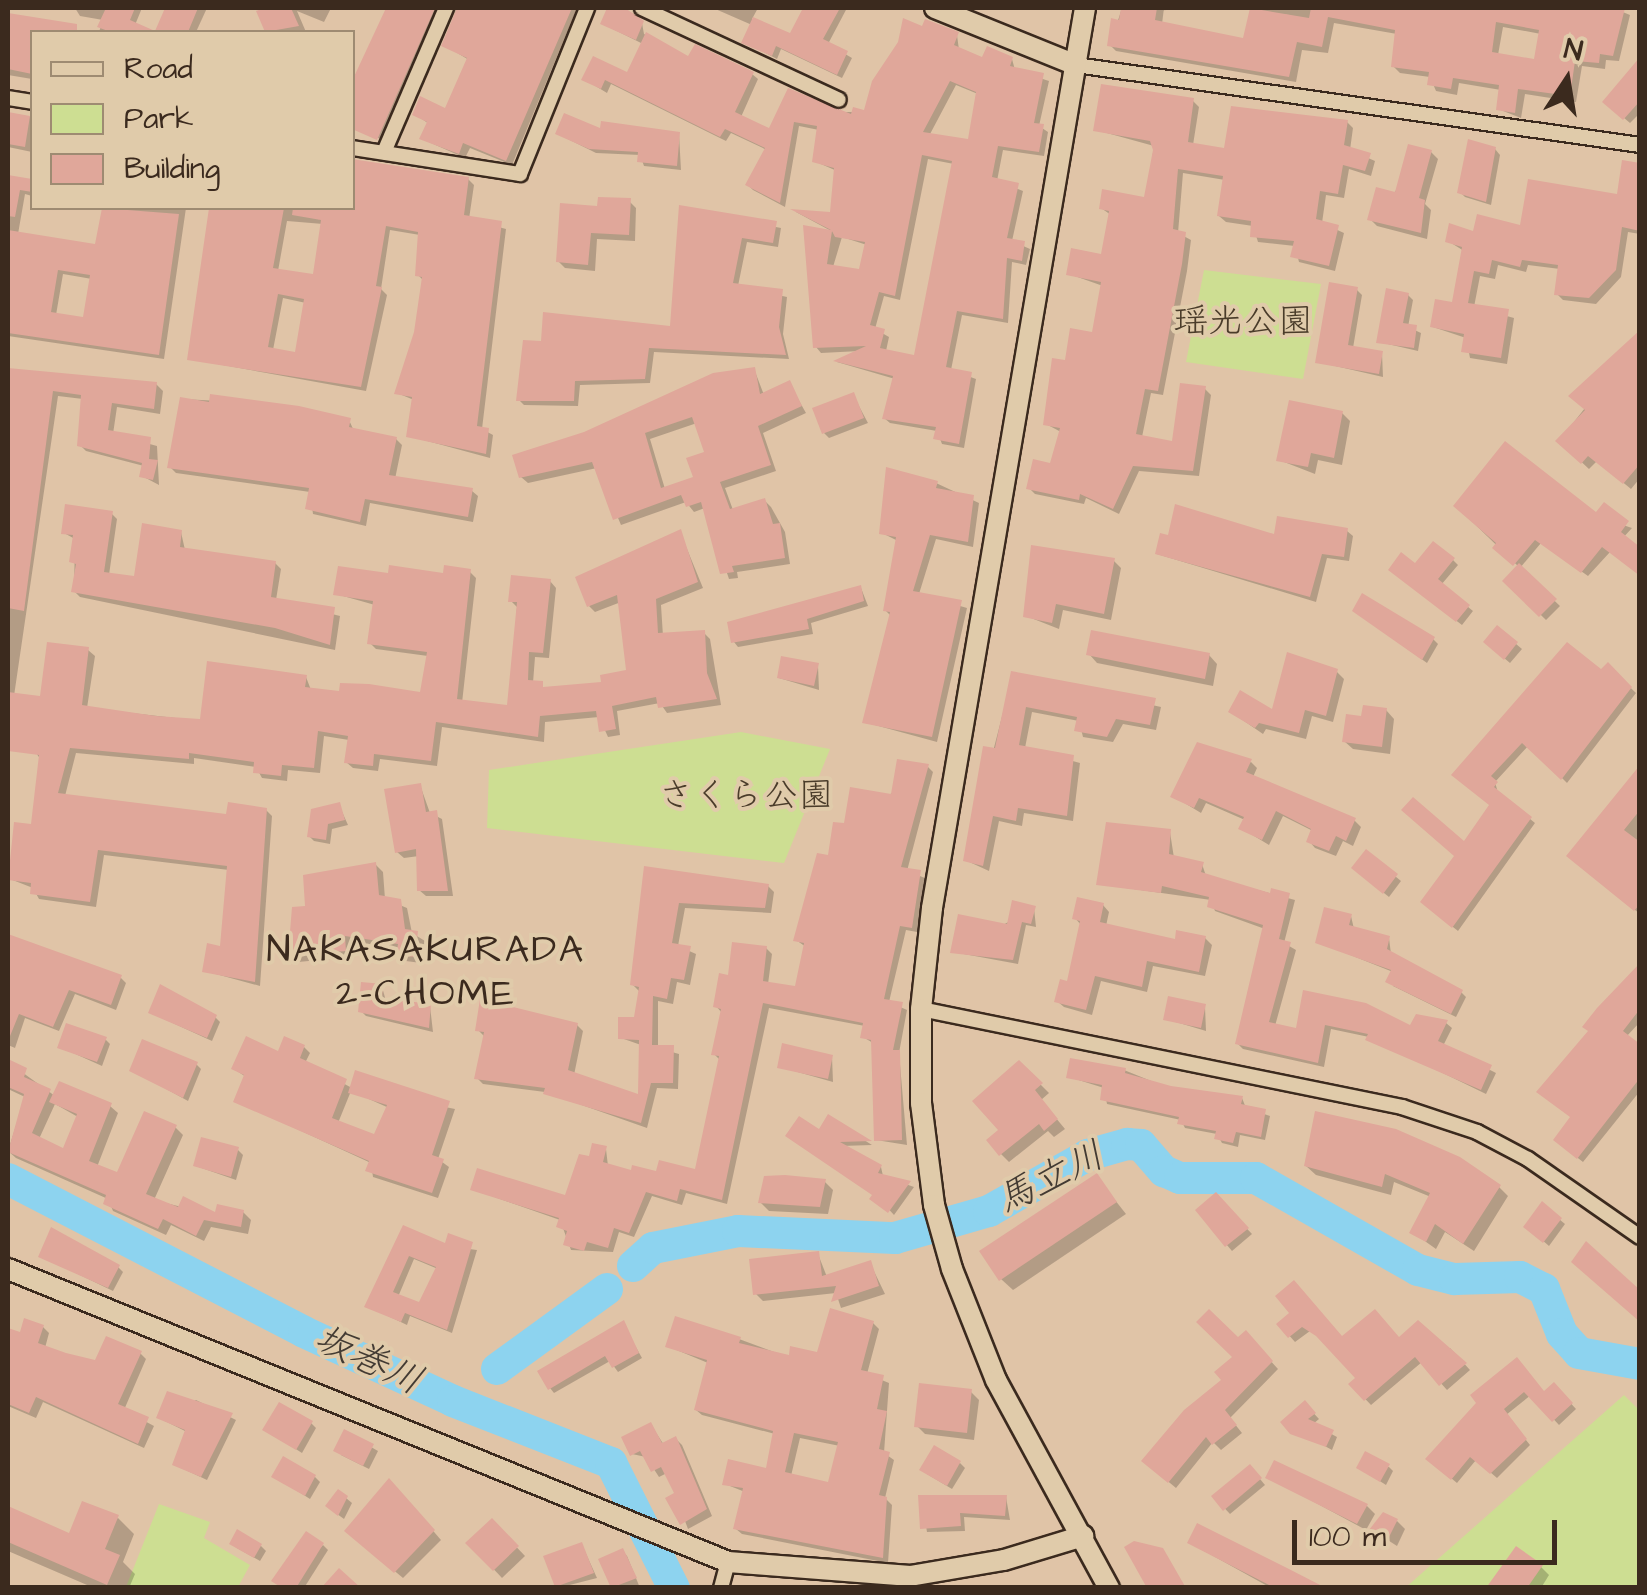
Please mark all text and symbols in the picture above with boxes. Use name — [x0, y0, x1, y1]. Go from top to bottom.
text: N — [1561, 29, 1586, 71]
legend — [30, 30, 355, 210]
north arrow — [1517, 30, 1617, 130]
text: Road — [124, 48, 193, 90]
text: Park — [124, 98, 193, 140]
text: Building — [124, 148, 220, 190]
park label: 瑶光公園 — [1173, 301, 1313, 343]
park label: さくら公園 — [659, 775, 833, 817]
district label: NAKASAKURADA 2-CHOME — [266, 928, 586, 1018]
water label: 馬立川 — [990, 1134, 1112, 1224]
water label: 坂巻川 — [307, 1316, 429, 1406]
scale bar — [1297, 1500, 1562, 1562]
text: 100 m — [1309, 1516, 1386, 1558]

